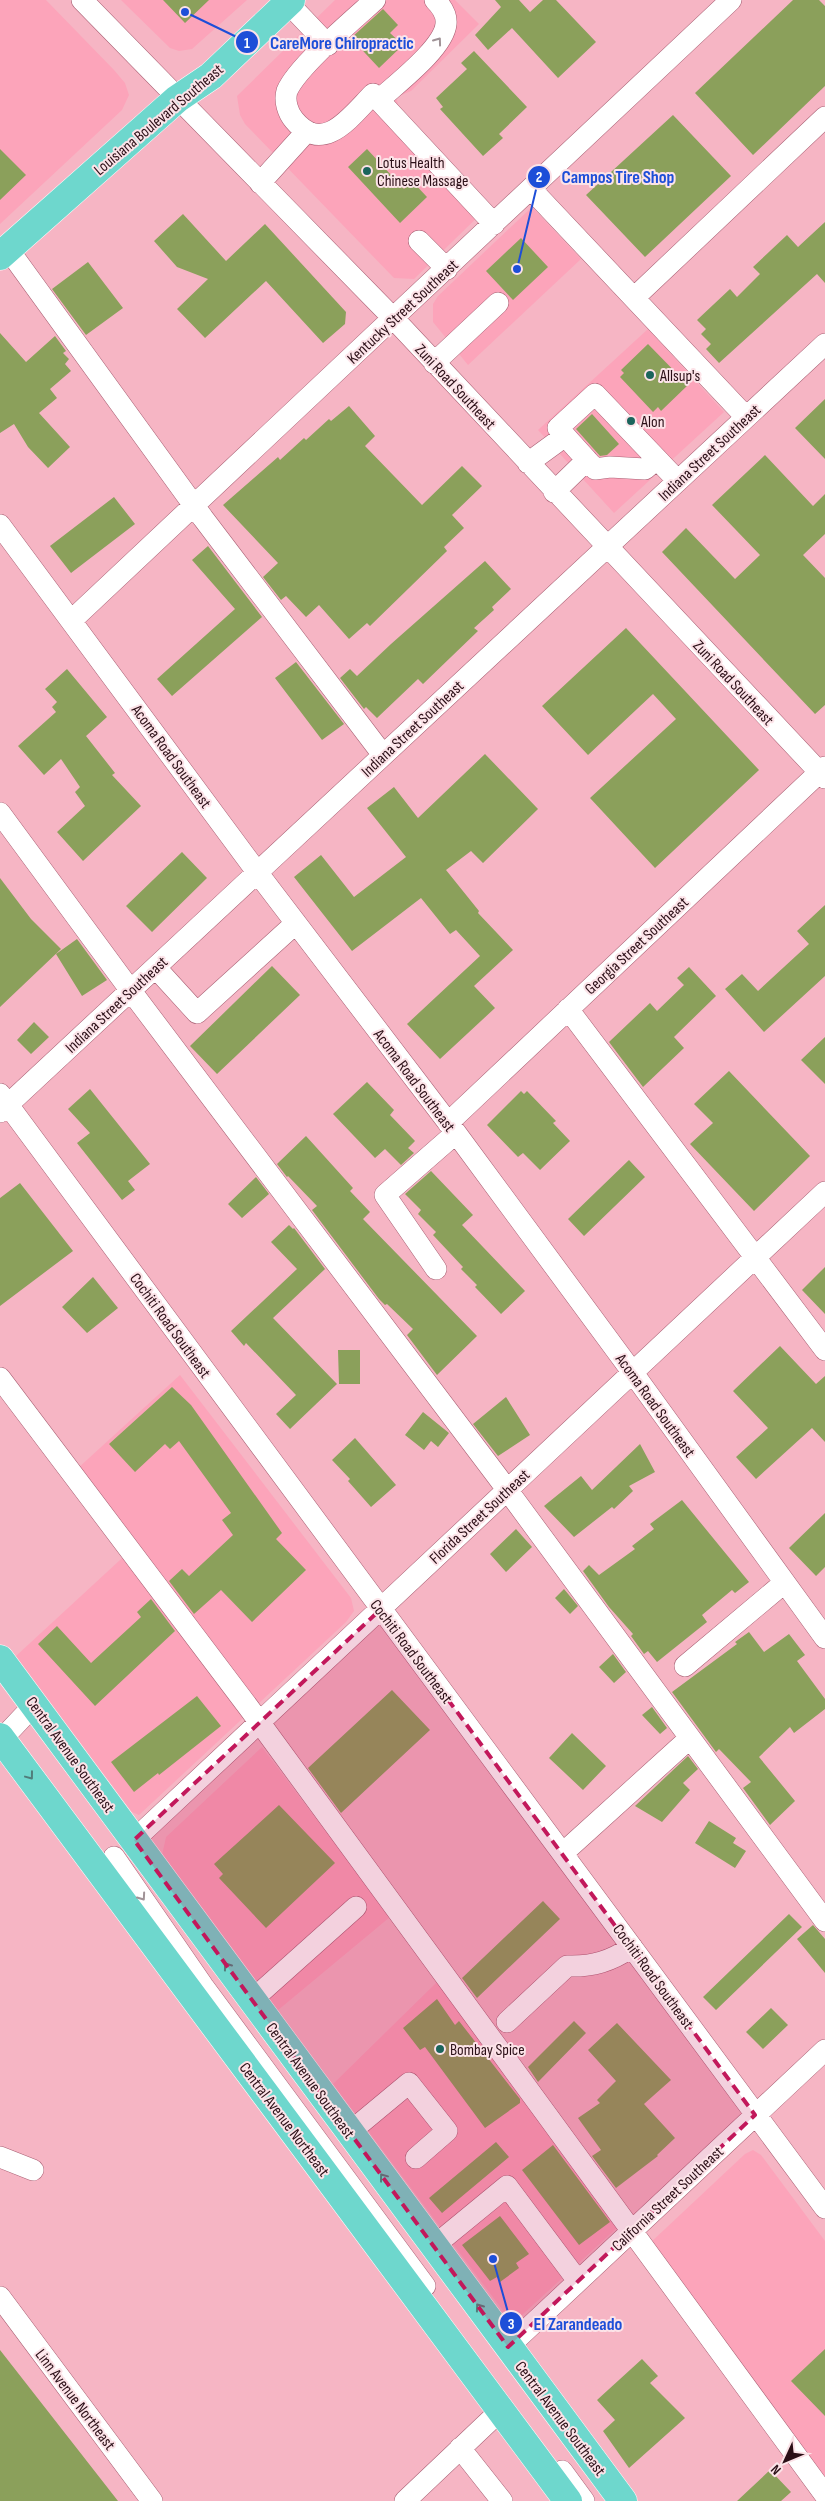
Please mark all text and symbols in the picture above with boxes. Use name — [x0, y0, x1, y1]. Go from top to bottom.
callout: CareMore Chiropractic — [235, 26, 424, 59]
text: CareMore Chiropractic — [270, 33, 414, 54]
text: 1 — [244, 34, 250, 53]
one-way arrow — [432, 37, 441, 46]
street label: Louisiana Boulevard Southeast — [90, 60, 228, 180]
place label: Lotus Health Chinese Massage — [377, 154, 468, 191]
callout: Campos Tire Shop — [527, 161, 685, 194]
marker: Lotus Health Chinese Massage — [361, 165, 373, 177]
text: Campos Tire Shop — [562, 167, 675, 188]
text: 2 — [536, 168, 542, 187]
street label: Kentucky Street Southeast — [344, 256, 462, 368]
street label: Zuni Road Southeast — [411, 340, 499, 434]
place label: Allsup's — [659, 367, 701, 386]
marker: Allsup's — [644, 369, 656, 381]
street label: Indiana Street Southeast — [655, 401, 765, 505]
place label: Alon — [640, 413, 665, 432]
marker: Alon — [625, 415, 637, 427]
street label: Zuni Road Southeast — [689, 636, 777, 730]
street label: Indiana Street Southeast — [358, 677, 468, 781]
street label: Acoma Road Southeast — [126, 701, 215, 812]
street label: Georgia Street Southeast — [581, 893, 693, 999]
street label: Indiana Street Southeast — [62, 953, 172, 1057]
street label: Acoma Road Southeast — [368, 1025, 459, 1136]
street label: Cochiti Road Southeast — [125, 1270, 214, 1382]
street label: Acoma Road Southeast — [610, 1350, 699, 1461]
street label: Florida Street Southeast — [426, 1466, 534, 1568]
street label: Cochiti Road Southeast — [366, 1596, 456, 1708]
street label: Central Avenue Southeast — [21, 1693, 118, 1817]
one-way arrow — [24, 1770, 32, 1779]
one-way arrow — [136, 1892, 145, 1901]
street label: Cochiti Road Southeast — [608, 1921, 697, 2033]
one-way arrow — [224, 1962, 233, 1972]
street label: Central Avenue Southeast — [261, 2019, 358, 2143]
place label: Bombay Spice — [450, 2041, 525, 2060]
marker: Bombay Spice — [434, 2043, 446, 2055]
street label: Central Avenue Northeast — [235, 2059, 333, 2181]
street label: California Street Southeast — [608, 2142, 728, 2256]
one-way arrow — [380, 2174, 388, 2183]
one-way arrow — [476, 2303, 485, 2313]
callout: El Zarandeado — [498, 2307, 632, 2340]
text: El Zarandeado — [534, 2314, 623, 2335]
text: 3 — [508, 2315, 515, 2334]
street label: Linn Avenue Northeast — [31, 2346, 119, 2454]
street label: Central Avenue Southeast — [510, 2358, 609, 2480]
north arrow — [760, 2436, 810, 2486]
text: N — [767, 2461, 785, 2478]

